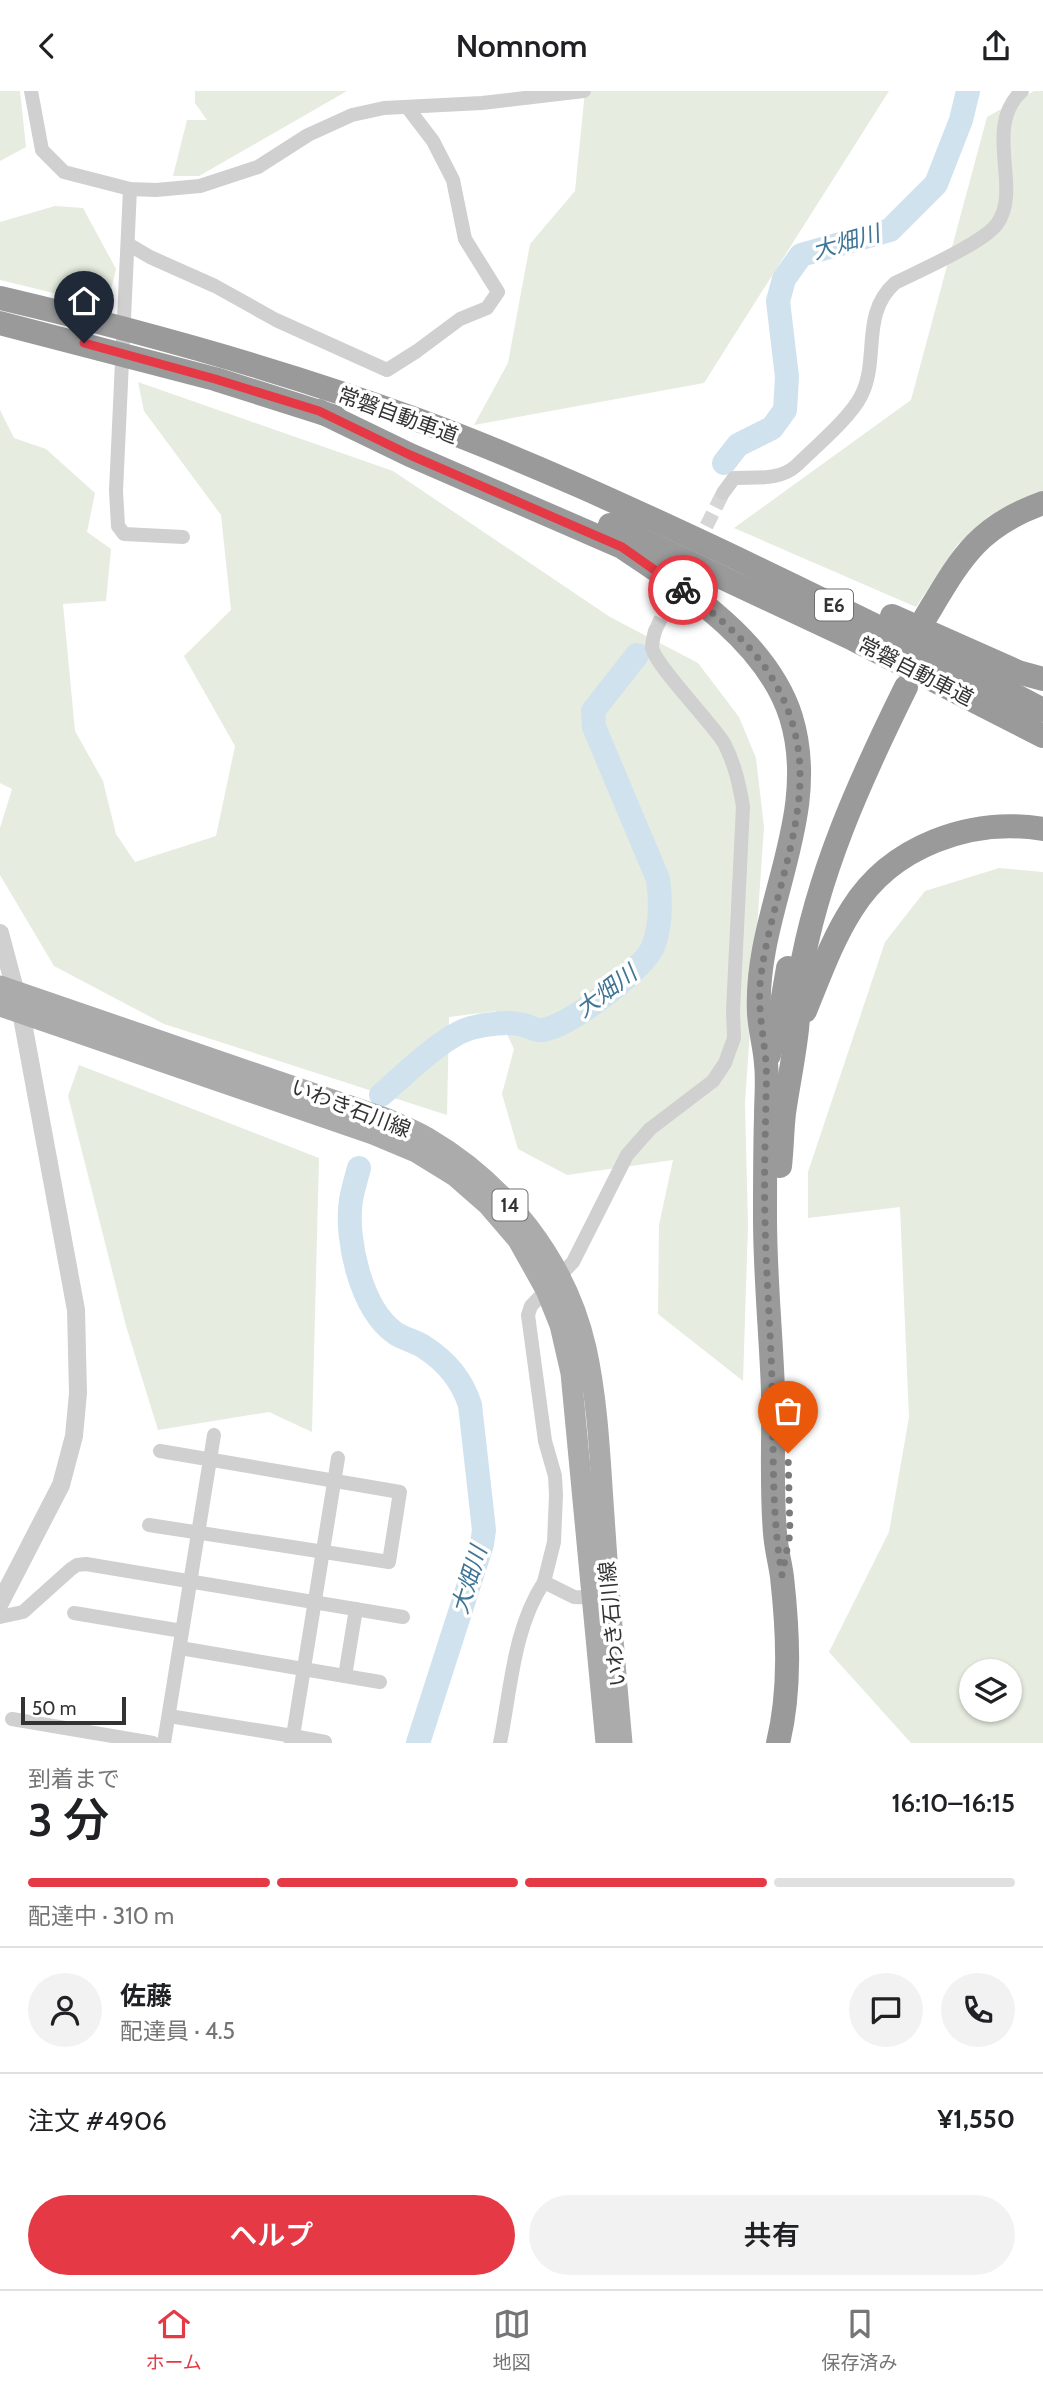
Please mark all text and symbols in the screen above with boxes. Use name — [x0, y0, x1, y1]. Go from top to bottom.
text: Nomnom — [456, 26, 587, 65]
icon: back — [28, 27, 66, 65]
icon: share — [977, 27, 1015, 65]
water label: 大畑川 — [809, 218, 886, 265]
pin — [54, 271, 114, 343]
icon: home — [65, 282, 103, 320]
street label: 常磐自動車道 — [335, 382, 461, 448]
courier — [648, 555, 718, 625]
icon: bike — [664, 571, 702, 609]
road number: E6 — [815, 590, 853, 621]
street label: 常磐自動車道 — [854, 631, 978, 711]
water label: 大畑川 — [570, 957, 644, 1023]
street label: いわき石川線 — [288, 1074, 414, 1142]
road number: 14 — [492, 1189, 528, 1221]
pin — [758, 1381, 818, 1453]
icon: bag — [769, 1392, 807, 1430]
water label: 大畑川 — [446, 1540, 493, 1617]
street label: いわき石川線 — [594, 1560, 630, 1688]
map controls — [959, 1659, 1022, 1722]
button: layers — [959, 1659, 1022, 1722]
scale bar — [21, 1694, 126, 1726]
text: 50 m — [32, 1697, 76, 1720]
text: 到着まで — [28, 1765, 120, 1793]
text: 16:10–16:15 — [891, 1787, 1015, 1819]
text: 3 分 — [28, 1792, 109, 1848]
text: 配達中 · 310 m — [28, 1902, 174, 1930]
button: person — [28, 1973, 102, 2047]
button: chat — [849, 1973, 923, 2047]
button: phone — [941, 1973, 1015, 2047]
text: 佐藤 — [120, 1980, 172, 2012]
text: 配達員 · 4.5 — [120, 2017, 235, 2045]
text: ¥1,550 — [937, 2103, 1015, 2135]
text: 注文 #4906 — [28, 2105, 167, 2137]
button: ヘルプ — [28, 2195, 515, 2275]
button: 共有 — [529, 2195, 1015, 2275]
tab: ホーム — [145, 2305, 202, 2374]
tab: 地図 — [493, 2305, 531, 2374]
tab: 保存済み — [822, 2305, 898, 2374]

